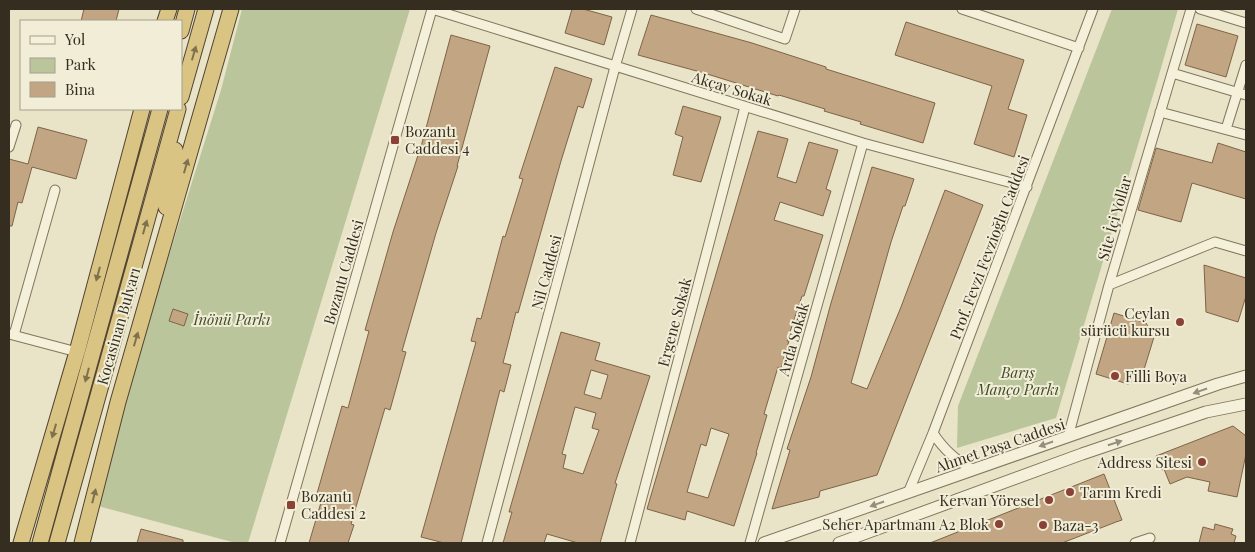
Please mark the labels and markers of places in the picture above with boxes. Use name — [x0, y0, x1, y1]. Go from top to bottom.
place label: Bozantı Caddesi 4 — [405, 121, 470, 158]
marker: Bozantı Caddesi 4 — [389, 134, 401, 146]
place label: Ceylan sürücü kursu — [1081, 303, 1170, 340]
marker: Ceylan sürücü kursu — [1174, 316, 1186, 328]
place label: Filli Boya — [1125, 366, 1188, 386]
marker: Filli Boya — [1109, 370, 1121, 382]
place label: Address Sitesi — [1097, 452, 1193, 472]
marker: Address Sitesi — [1196, 456, 1208, 468]
place label: Tarım Kredi — [1080, 482, 1162, 502]
place label: Bozantı Caddesi 2 — [301, 486, 366, 523]
marker: Tarım Kredi — [1064, 486, 1076, 498]
place label: Kervan Yöresel — [939, 490, 1039, 510]
marker: Kervan Yöresel — [1043, 494, 1055, 506]
marker: Bozantı Caddesi 2 — [285, 499, 297, 511]
place label: Seher Apartmanı A2 Blok — [822, 514, 990, 534]
place label: Baza-3 — [1053, 515, 1099, 535]
marker: Seher Apartmanı A2 Blok — [993, 518, 1005, 530]
marker: Baza-3 — [1037, 519, 1049, 531]

